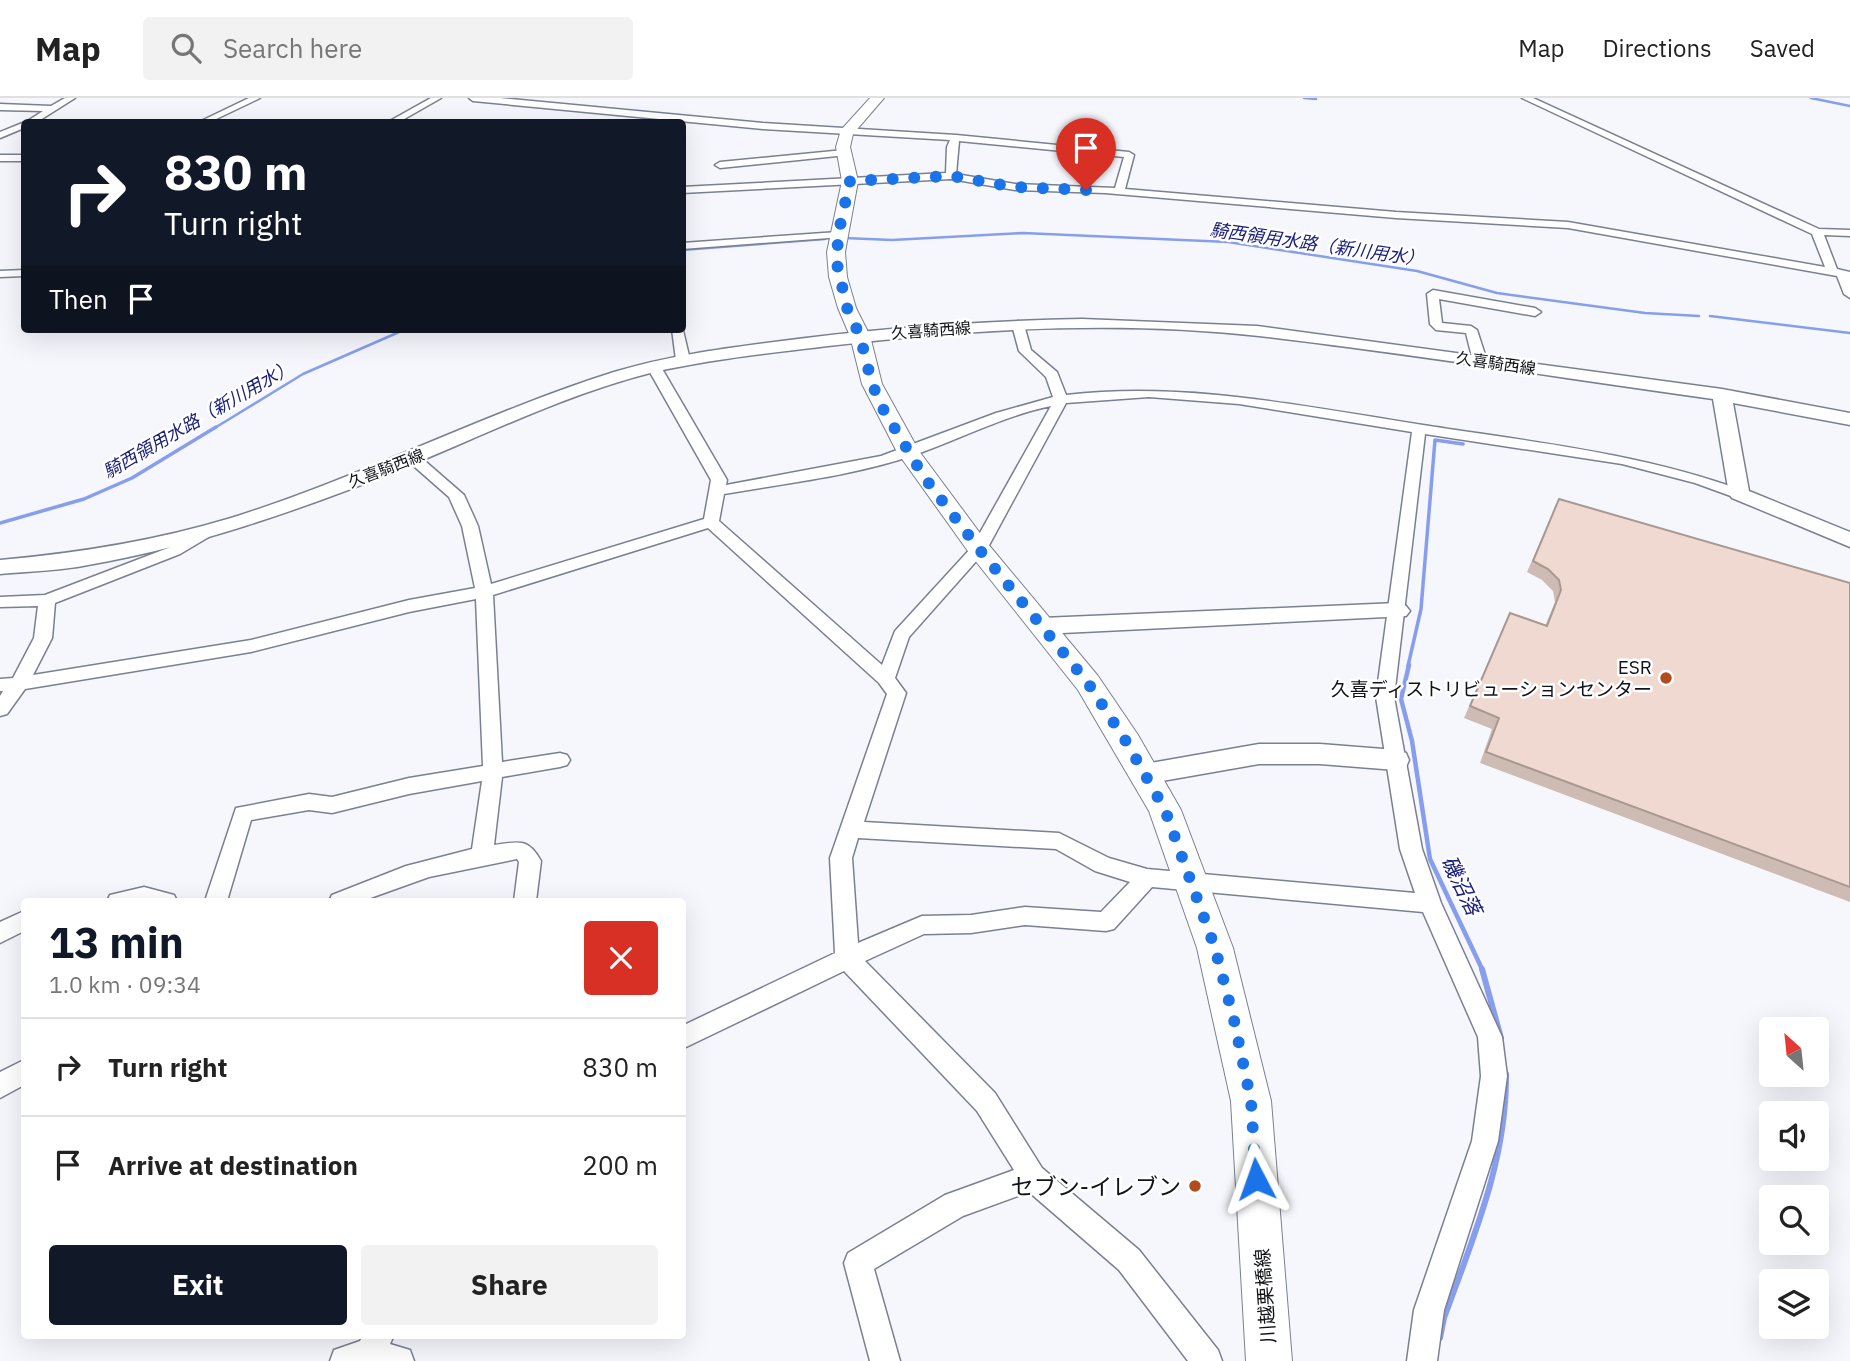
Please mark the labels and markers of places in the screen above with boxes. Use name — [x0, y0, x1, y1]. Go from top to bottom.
pin — [1056, 118, 1116, 190]
place label: ESR 久喜ディストリビューションセンター — [1331, 655, 1652, 701]
marker: ESR 久喜ディストリビューションセンター — [1658, 670, 1674, 686]
place label: セブン-イレブン — [1011, 1171, 1181, 1201]
marker: セブン-イレブン — [1187, 1178, 1203, 1194]

